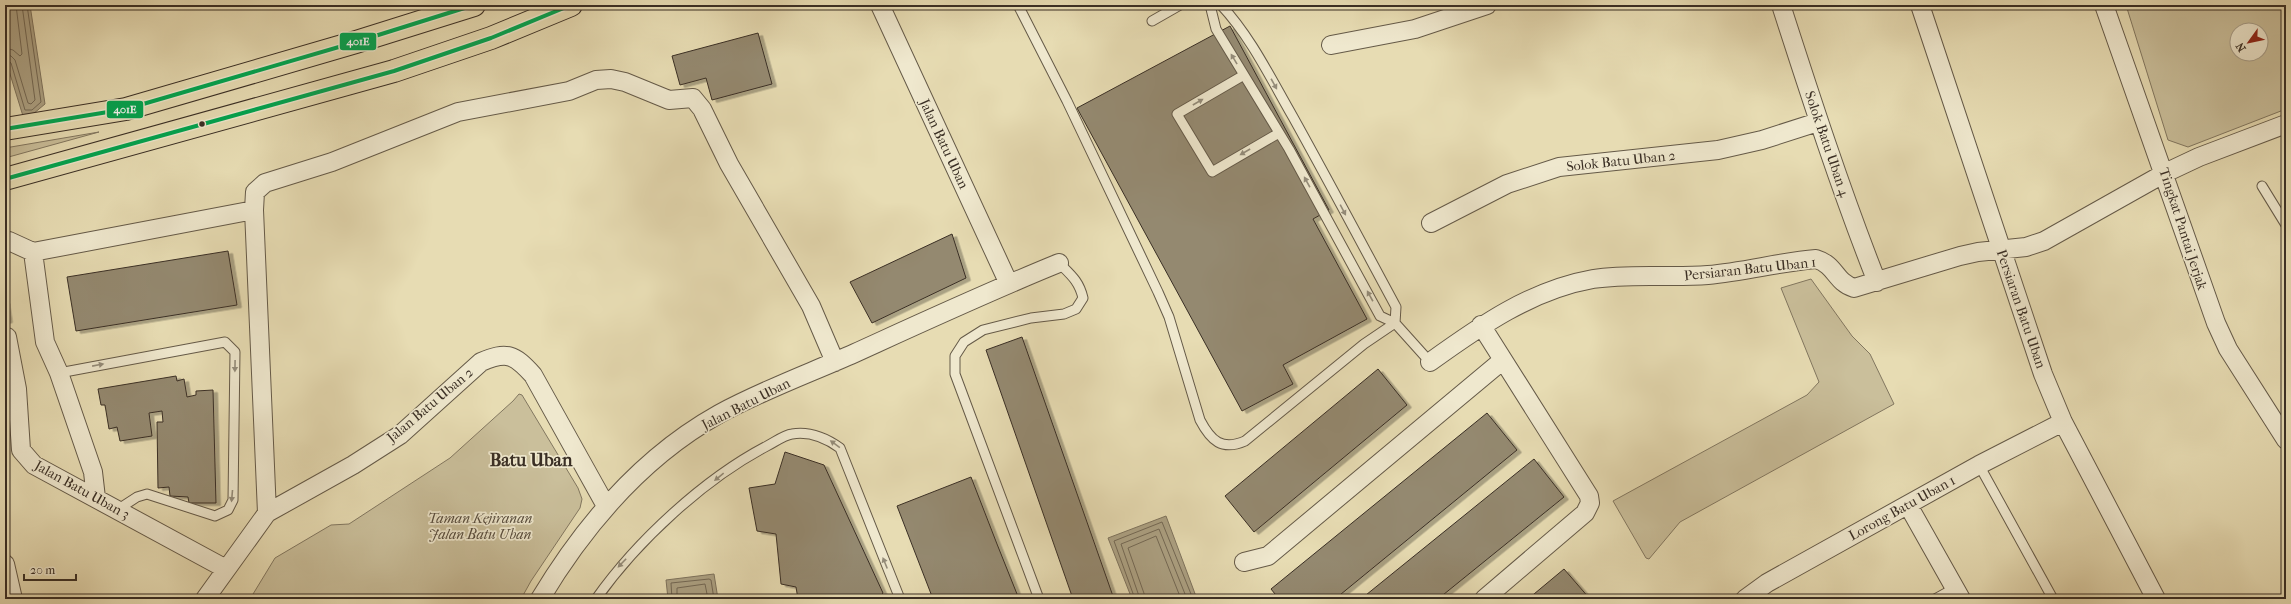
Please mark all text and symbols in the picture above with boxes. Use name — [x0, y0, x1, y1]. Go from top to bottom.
north arrow — [2229, 22, 2269, 62]
line badge: 401E — [339, 32, 377, 51]
text: 401E — [345, 35, 370, 48]
text: N — [2233, 40, 2249, 54]
one-way arrow — [1230, 53, 1237, 65]
one-way arrow — [1270, 78, 1277, 89]
street label: Solok Batu Uban 4 — [1801, 89, 1853, 200]
street label: Jalan Batu Uban — [915, 95, 972, 192]
one-way arrow — [1192, 98, 1204, 105]
line badge: 401E — [106, 100, 144, 119]
text: 401E — [112, 103, 137, 116]
unlabelled marker — [197, 119, 207, 129]
street label: Solok Batu Uban 2 — [1566, 147, 1676, 175]
one-way arrow — [1239, 149, 1251, 156]
street label: Tingkat Pantai Jerjak — [2155, 166, 2211, 293]
one-way arrow — [1304, 176, 1311, 188]
one-way arrow — [1340, 204, 1347, 215]
street label: Persiaran Batu Uban — [1993, 247, 2049, 371]
street label: Persiaran Batu Uban 1 — [1683, 254, 1817, 284]
one-way arrow — [1366, 291, 1373, 302]
one-way arrow — [232, 360, 238, 373]
one-way arrow — [92, 362, 104, 368]
street label: Jalan Batu Uban 2 — [383, 364, 477, 447]
street label: Jalan Batu Uban — [698, 374, 793, 434]
one-way arrow — [829, 440, 840, 448]
district label: Batu Uban — [490, 450, 573, 471]
street label: Jalan Batu Uban 3 — [31, 456, 132, 523]
one-way arrow — [714, 472, 725, 481]
street label: Lorong Batu Uban 1 — [1846, 472, 1958, 544]
one-way arrow — [229, 490, 236, 502]
park label: Taman Kejiranan Jalan Batu Uban — [428, 510, 533, 543]
scale bar — [24, 556, 76, 582]
one-way arrow — [882, 556, 888, 568]
one-way arrow — [618, 558, 627, 568]
text: 20 m — [30, 563, 55, 577]

